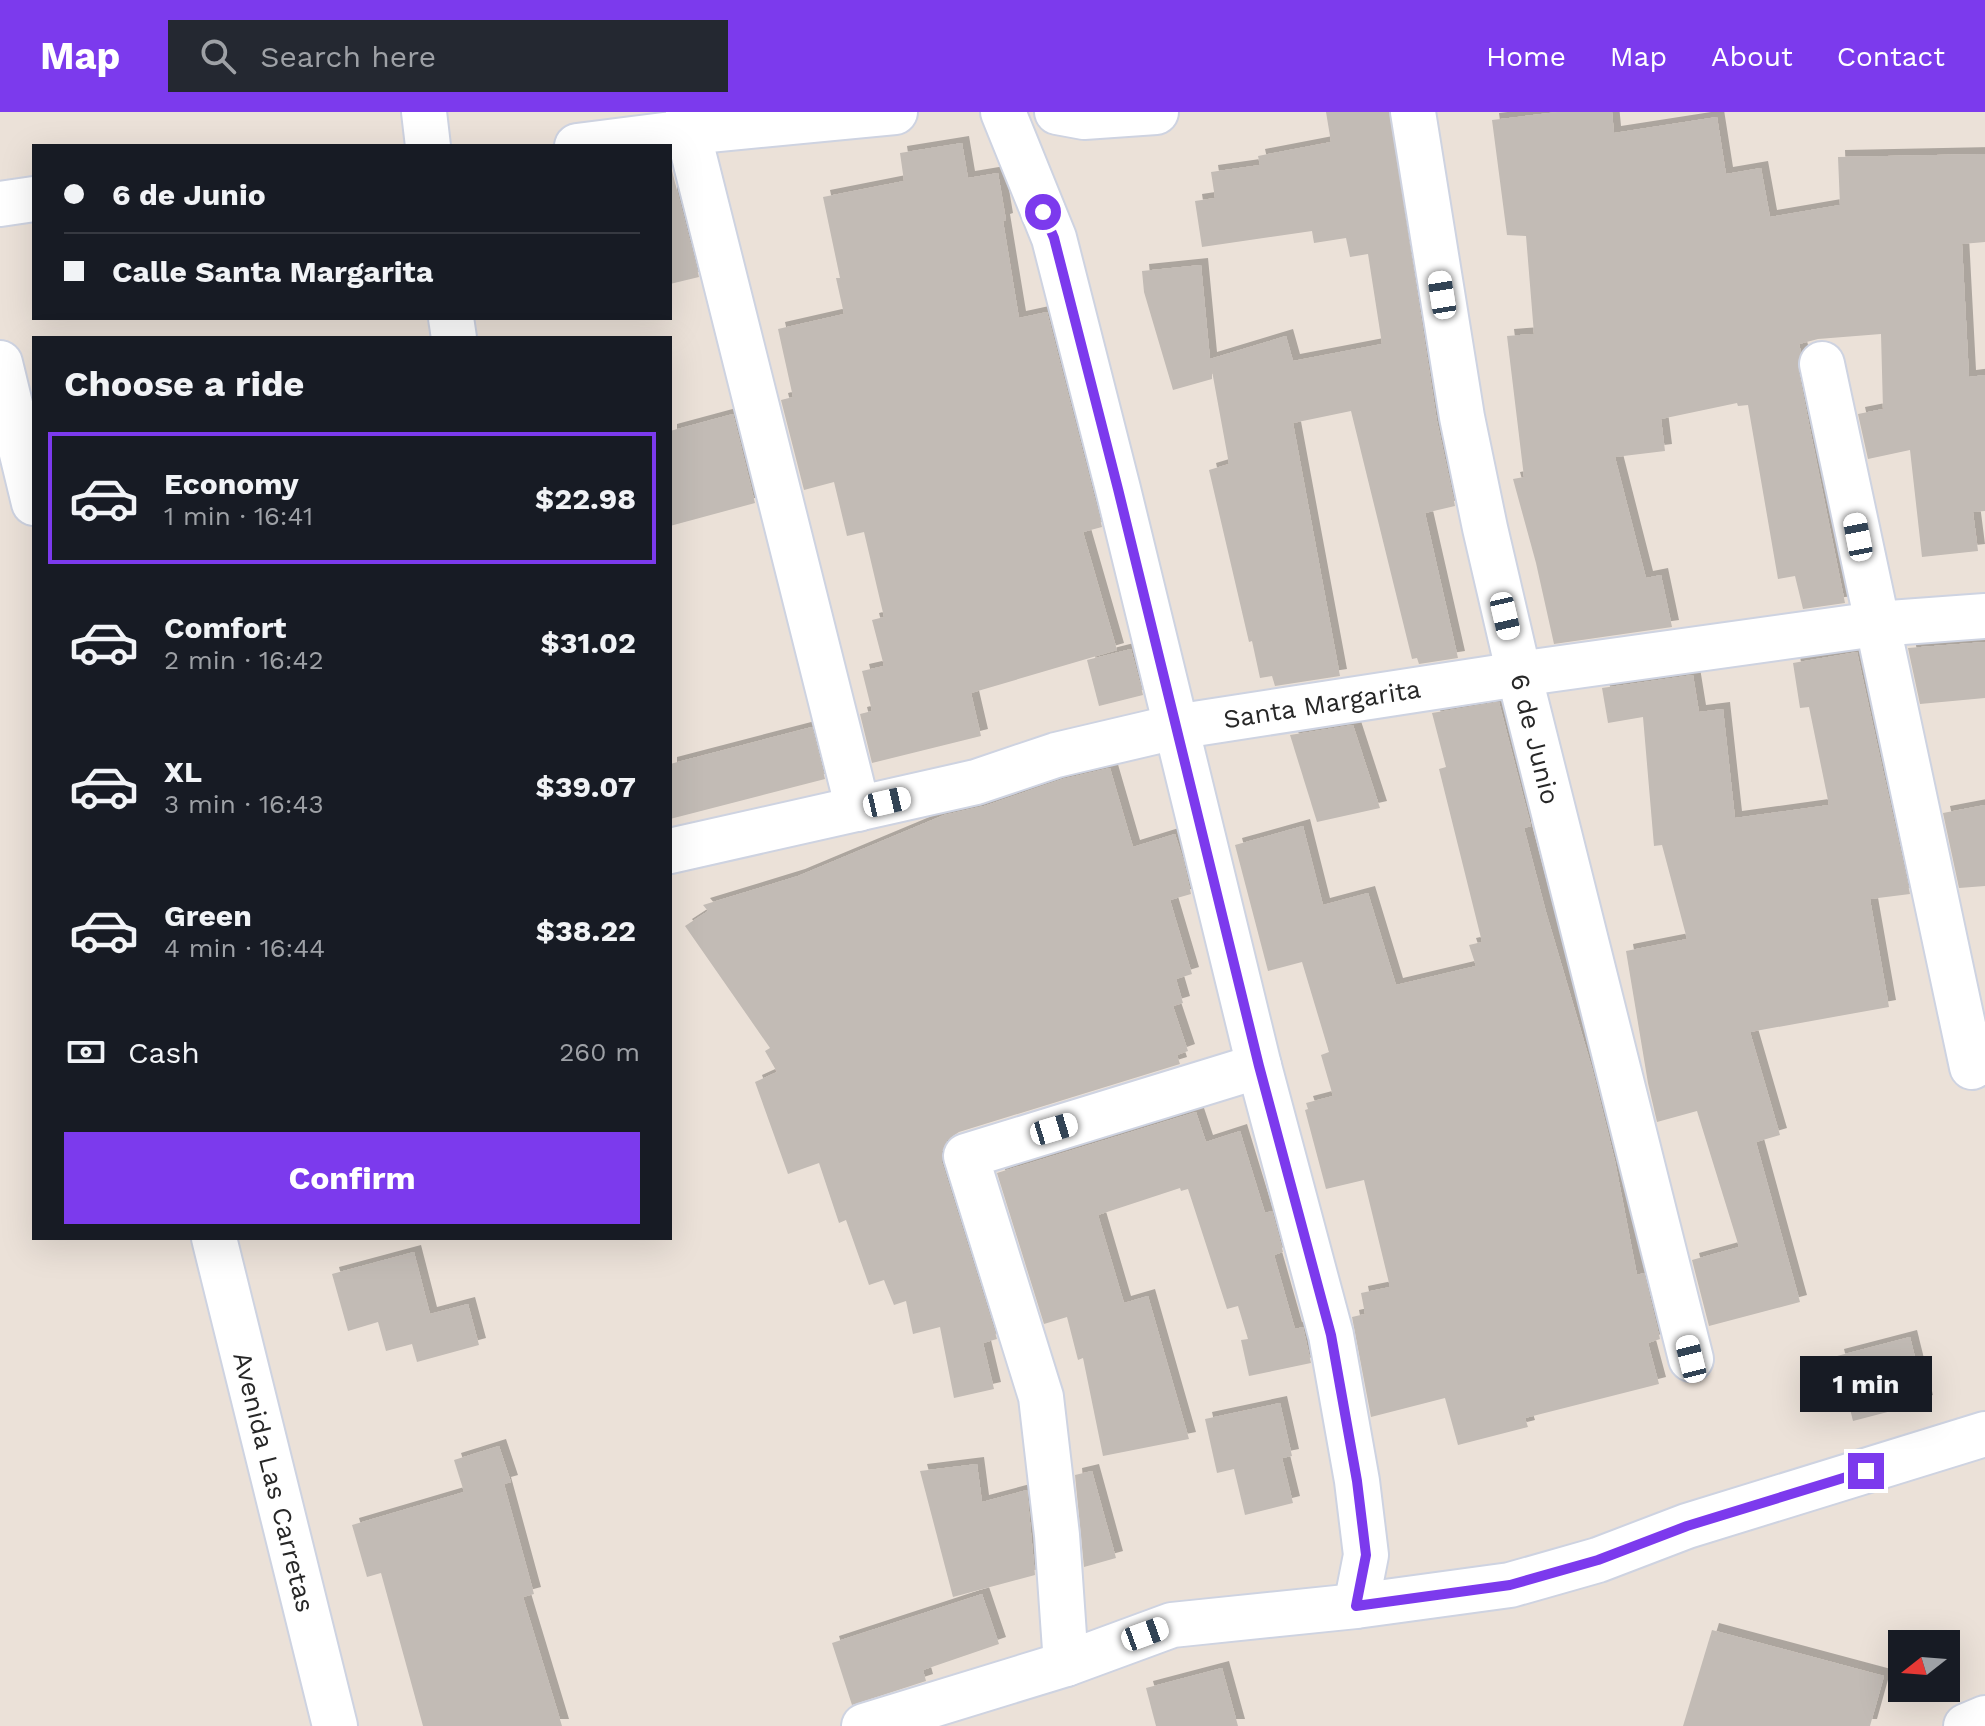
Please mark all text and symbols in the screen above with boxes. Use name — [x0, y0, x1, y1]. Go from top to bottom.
search box — [168, 20, 728, 92]
text: Map — [40, 34, 120, 78]
icon: search — [196, 34, 240, 78]
text: Search here — [260, 39, 436, 74]
text: Home — [1486, 40, 1566, 73]
text: Map — [1610, 40, 1667, 73]
text: About — [1711, 40, 1793, 73]
text: Contact — [1837, 40, 1945, 73]
text: 6 de Junio — [112, 177, 266, 212]
route start — [1025, 194, 1061, 230]
text: Calle Santa Margarita — [112, 254, 433, 289]
car — [1426, 269, 1458, 321]
text: Choose a ride — [64, 363, 304, 405]
icon: car — [68, 462, 140, 534]
text: Economy — [164, 466, 299, 501]
text: $22.98 — [535, 481, 636, 516]
text: 1 min · 16:41 — [164, 501, 313, 531]
car — [1842, 511, 1874, 563]
car — [1488, 590, 1522, 642]
icon: car — [68, 606, 140, 678]
text: Comfort — [164, 610, 286, 645]
text: $31.02 — [540, 625, 636, 660]
text: 2 min · 16:42 — [164, 645, 324, 675]
street label: 6 de Junio — [1504, 671, 1566, 807]
street label: Santa Margarita — [1221, 674, 1423, 734]
icon: car — [68, 750, 140, 822]
text: XL — [164, 754, 202, 789]
text: $39.07 — [535, 769, 636, 804]
car — [861, 785, 913, 819]
text: 3 min · 16:43 — [164, 789, 324, 819]
icon: car — [68, 894, 140, 966]
text: Green — [164, 898, 252, 933]
text: $38.22 — [536, 913, 636, 948]
text: 4 min · 16:44 — [164, 933, 325, 963]
icon: cash — [64, 1030, 108, 1074]
text: Cash — [128, 1035, 200, 1070]
text: 260 m — [559, 1037, 640, 1067]
car — [1028, 1111, 1080, 1147]
button: Confirm — [64, 1132, 640, 1224]
car — [1674, 1333, 1708, 1385]
street label: Avenida Las Carretas — [227, 1349, 321, 1615]
callout: 1 min — [1800, 1355, 1932, 1411]
text: 1 min — [1833, 1369, 1899, 1399]
route end — [1848, 1453, 1884, 1489]
car — [1118, 1615, 1172, 1653]
north arrow — [1888, 1630, 1960, 1702]
map controls — [1888, 1630, 1960, 1702]

